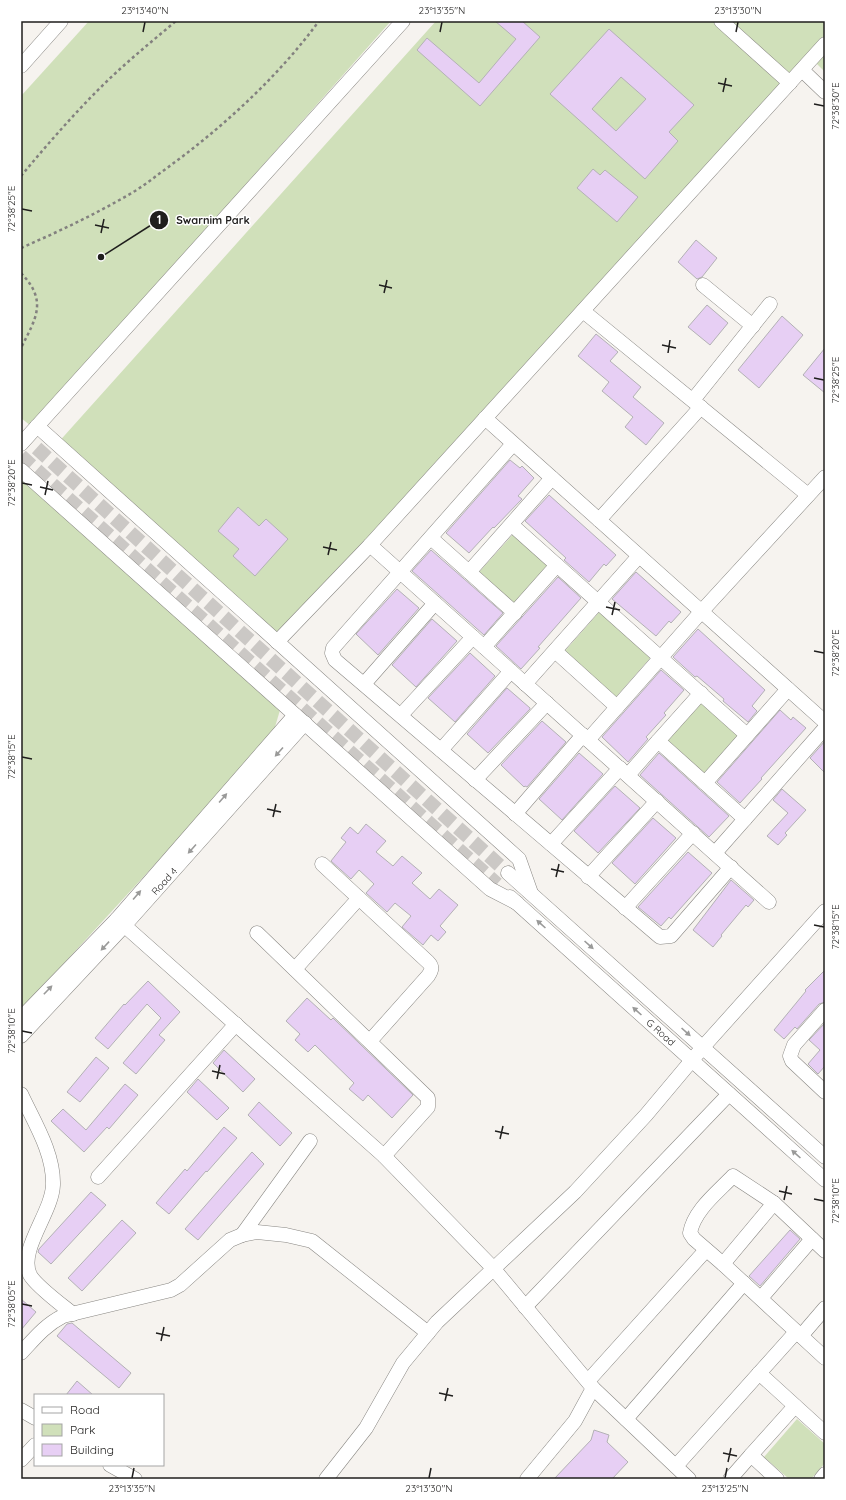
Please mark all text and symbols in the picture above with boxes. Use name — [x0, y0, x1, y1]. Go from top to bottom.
text: 23°13'40"N — [121, 4, 169, 17]
text: 23°13'35"N — [419, 4, 465, 17]
text: 23°13'30"N — [714, 4, 762, 17]
text: 72°38'30"E — [829, 82, 842, 130]
text: 72°38'25"E — [5, 185, 18, 233]
callout: Swarnim Park — [149, 209, 258, 232]
text: 1 — [157, 212, 161, 227]
text: Swarnim Park — [176, 213, 250, 227]
text: 72°38'25"E — [829, 356, 842, 404]
text: 72°38'20"E — [5, 459, 18, 507]
text: 72°38'20"E — [829, 629, 842, 677]
text: 72°38'15"E — [5, 734, 18, 780]
one-way arrow — [274, 747, 283, 758]
one-way arrow — [218, 792, 227, 803]
one-way arrow — [187, 844, 197, 854]
street label: Road 4 — [149, 865, 180, 898]
one-way arrow — [132, 891, 141, 900]
text: 72°38'15"E — [829, 904, 842, 950]
one-way arrow — [536, 920, 545, 929]
one-way arrow — [100, 941, 110, 951]
one-way arrow — [584, 941, 595, 950]
one-way arrow — [43, 985, 53, 995]
one-way arrow — [632, 1006, 642, 1016]
text: 72°38'10"E — [5, 1008, 18, 1054]
street label: G Road — [643, 1016, 678, 1049]
one-way arrow — [682, 1027, 691, 1036]
one-way arrow — [791, 1150, 801, 1159]
text: 72°38'10"E — [829, 1178, 842, 1224]
text: 72°38'05"E — [5, 1280, 18, 1328]
legend — [34, 1394, 164, 1466]
text: Road — [70, 1402, 100, 1417]
text: Park — [70, 1422, 95, 1437]
text: Building — [70, 1442, 114, 1457]
text: 23°13'35"N — [109, 1482, 155, 1495]
text: 23°13'30"N — [405, 1482, 453, 1495]
text: 23°13'25"N — [701, 1482, 749, 1495]

